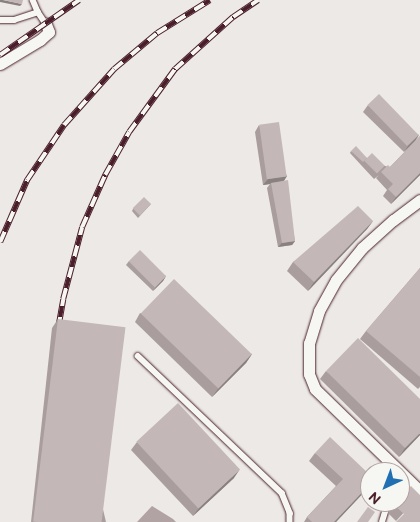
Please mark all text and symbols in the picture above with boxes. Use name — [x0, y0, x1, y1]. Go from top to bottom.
north arrow — [360, 462, 410, 512]
text: N — [365, 488, 385, 507]

